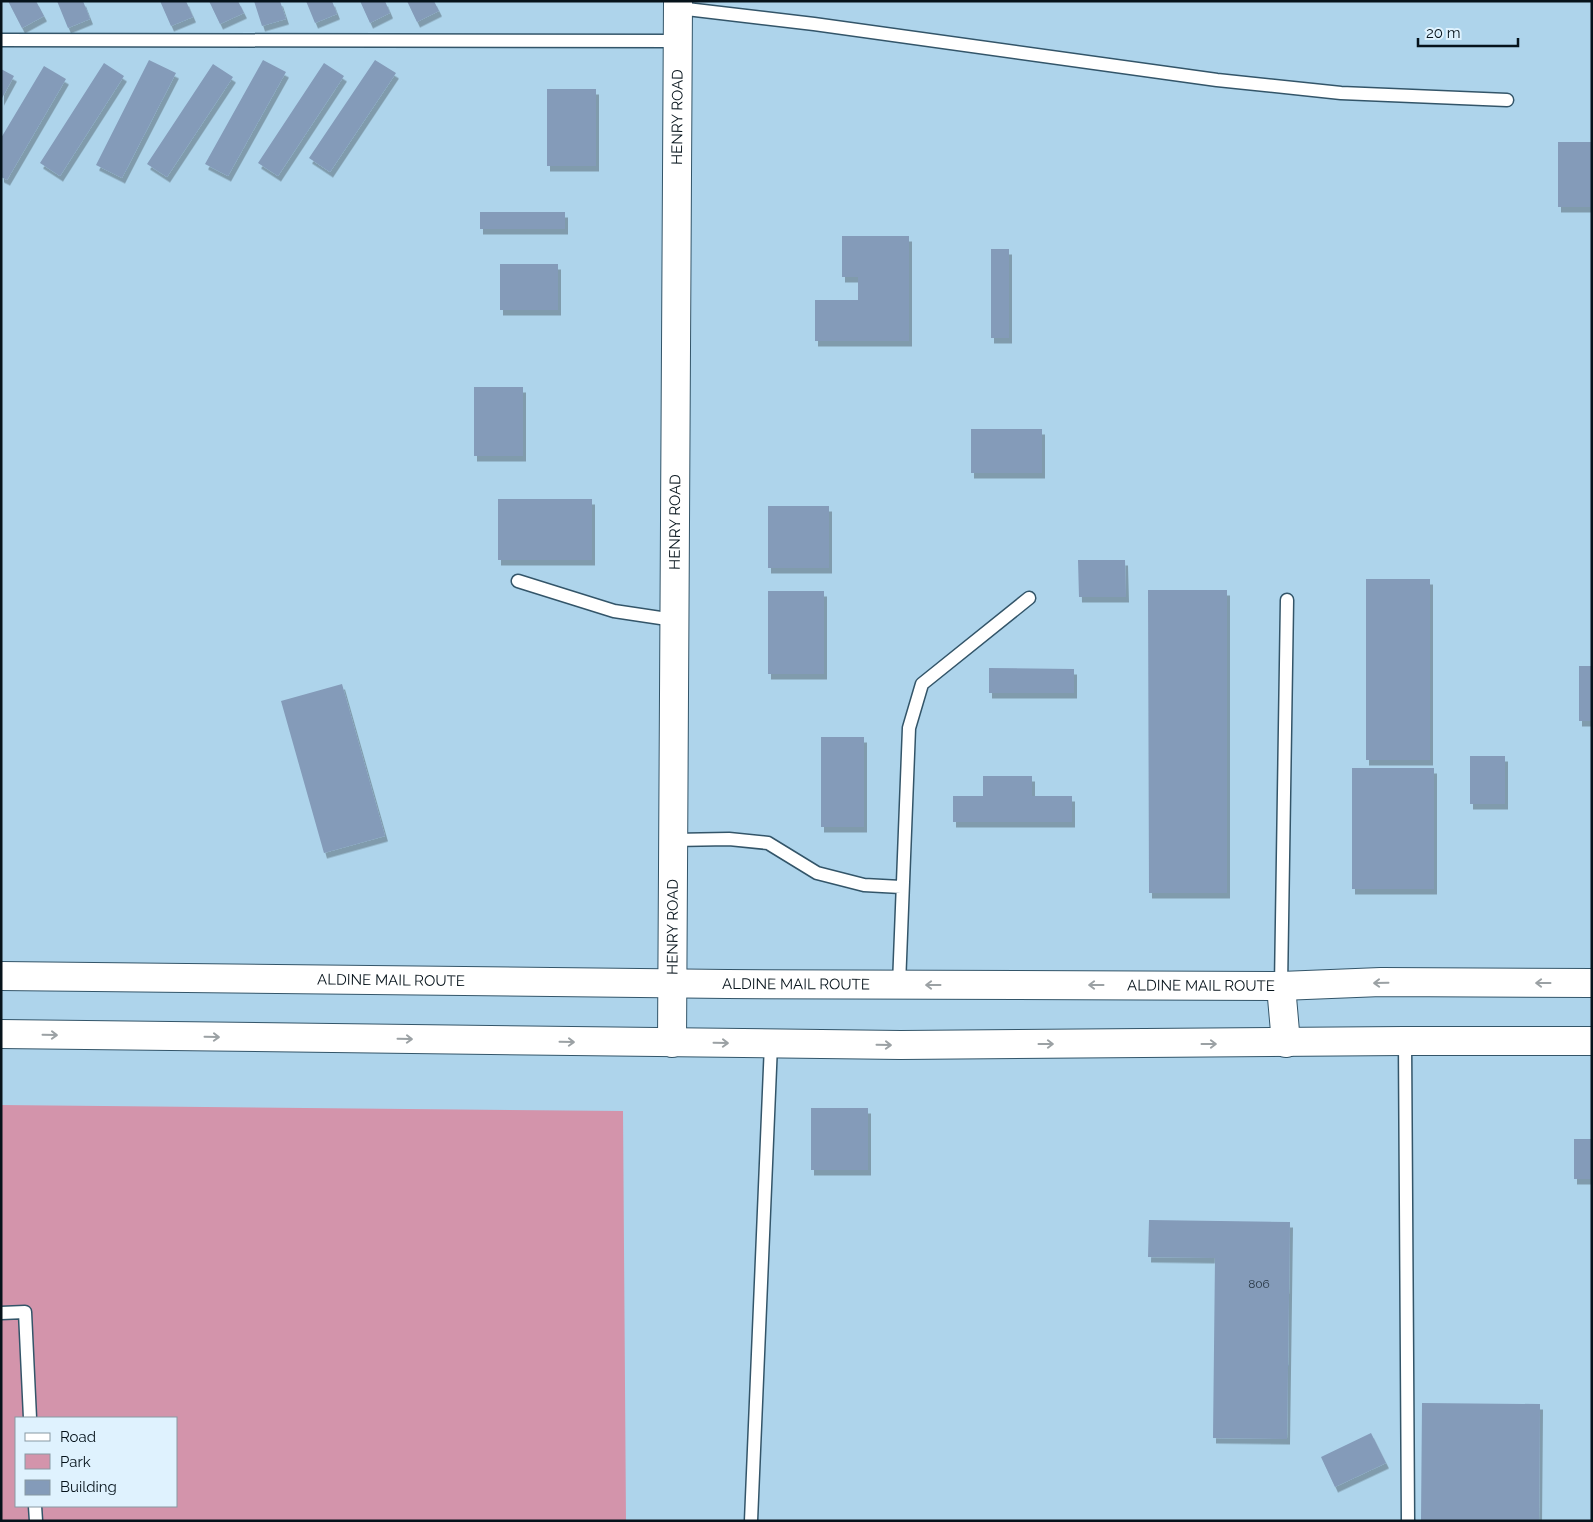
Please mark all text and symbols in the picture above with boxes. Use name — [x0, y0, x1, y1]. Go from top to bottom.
scale bar — [1418, 15, 1518, 47]
text: 20 m — [1426, 24, 1461, 42]
street label: HENRY ROAD — [668, 69, 687, 165]
street label: HENRY ROAD — [666, 474, 684, 570]
street label: HENRY ROAD — [663, 879, 682, 975]
street label: ALDINE MAIL ROUTE — [317, 970, 465, 990]
street label: ALDINE MAIL ROUTE — [722, 975, 870, 994]
street label: ALDINE MAIL ROUTE — [1127, 976, 1275, 995]
one-way arrow — [1373, 978, 1389, 987]
one-way arrow — [1535, 978, 1552, 988]
one-way arrow — [925, 980, 942, 990]
one-way arrow — [1088, 980, 1104, 990]
one-way arrow — [42, 1030, 58, 1040]
one-way arrow — [204, 1032, 220, 1042]
one-way arrow — [396, 1034, 413, 1044]
one-way arrow — [559, 1037, 575, 1046]
one-way arrow — [712, 1038, 729, 1048]
one-way arrow — [1038, 1039, 1054, 1049]
one-way arrow — [1200, 1039, 1216, 1048]
one-way arrow — [875, 1040, 891, 1050]
house number: 806 — [1248, 1277, 1270, 1291]
legend — [15, 1417, 178, 1507]
text: Road — [60, 1428, 96, 1446]
text: Park — [60, 1453, 91, 1471]
text: Building — [60, 1478, 117, 1496]

